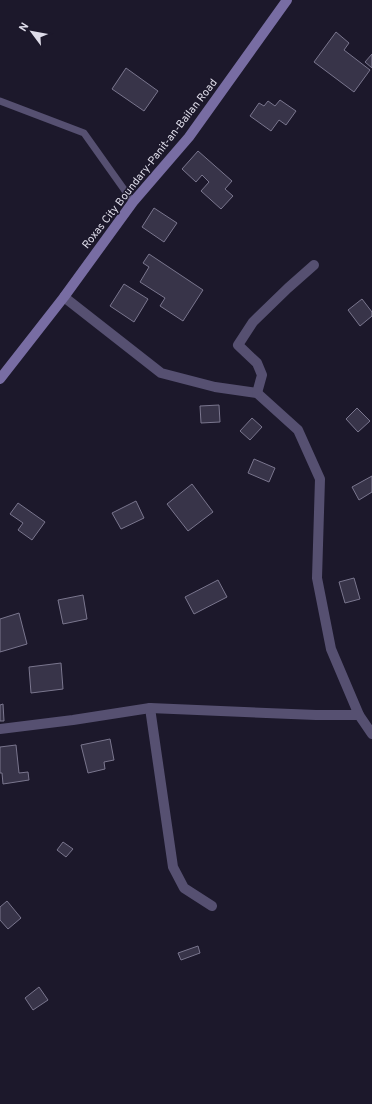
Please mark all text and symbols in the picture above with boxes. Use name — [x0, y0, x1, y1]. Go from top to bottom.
north arrow — [12, 12, 52, 52]
text: N — [16, 20, 32, 34]
street label: Roxas City Boundary-Panit-an-Bailan Road — [79, 76, 221, 252]

